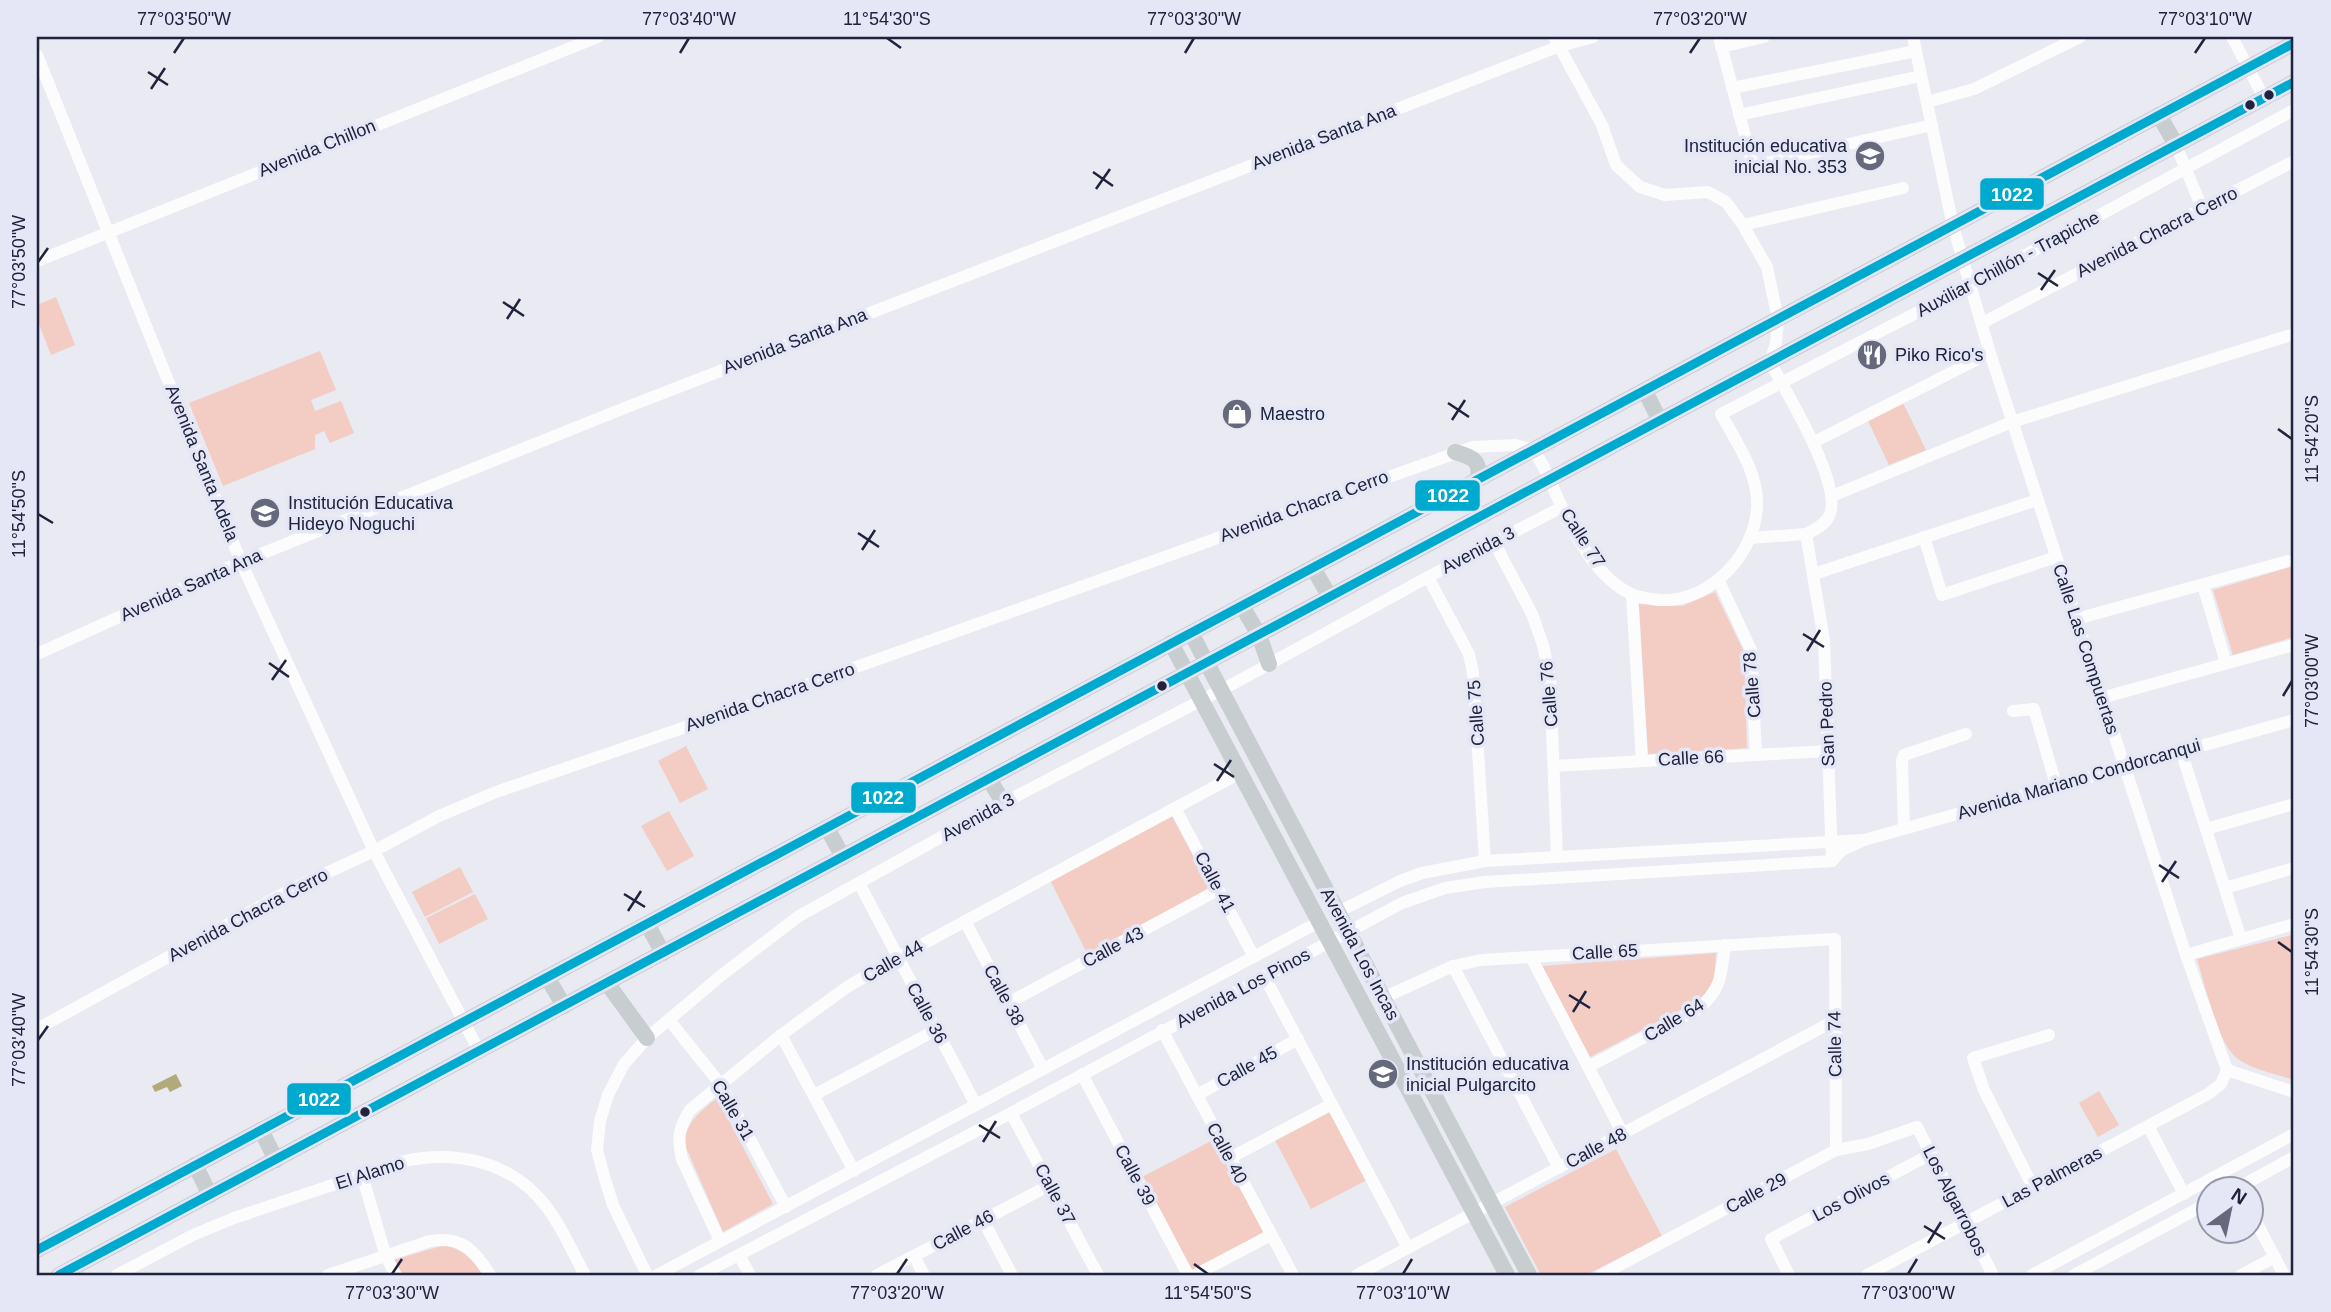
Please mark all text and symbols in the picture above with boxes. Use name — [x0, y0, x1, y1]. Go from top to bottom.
text: 77°03'50"W — [137, 9, 231, 29]
text: 77°03'40"W — [642, 9, 736, 29]
text: 11°54'30"S — [843, 9, 931, 29]
text: 77°03'30"W — [1147, 9, 1241, 29]
text: 77°03'20"W — [1653, 9, 1747, 29]
text: 77°03'10"W — [2158, 9, 2252, 29]
unlabelled marker — [2262, 88, 2276, 102]
unlabelled marker — [2243, 98, 2257, 112]
street label: Avenida Santa Ana — [1249, 100, 1400, 174]
street label: Avenida Chillon — [255, 115, 379, 181]
place label: Institución educativa inicial No. 353 — [1684, 136, 1848, 177]
school or university icon: Institución educativa inicial No. 353 — [1853, 139, 1887, 173]
line badge: 1022 — [1979, 177, 2045, 211]
street label: Avenida Chacra Cerro — [2073, 183, 2241, 281]
text: 1022 — [1991, 184, 2033, 205]
street label: Auxiliar Chillón - Trapiche — [1913, 207, 2103, 321]
text: 77°03'50"W — [9, 215, 29, 309]
street label: Avenida Santa Ana — [720, 304, 871, 378]
restaurant icon: Piko Rico's — [1855, 338, 1889, 372]
place label: Piko Rico's — [1895, 345, 1983, 365]
street label: Avenida Santa Adela — [161, 382, 243, 545]
text: 11°54'20"S — [2302, 395, 2322, 483]
shop icon: Maestro — [1220, 397, 1254, 431]
place label: Maestro — [1260, 404, 1325, 424]
street label: Avenida Chacra Cerro — [1217, 466, 1391, 546]
text: 11°54'50"S — [9, 470, 29, 558]
line badge: 1022 — [1414, 479, 1481, 512]
text: 1022 — [1427, 485, 1469, 506]
place label: Institución Educativa Hideyo Noguchi — [288, 493, 454, 534]
school or university icon: Institución Educativa Hideyo Noguchi — [248, 496, 282, 530]
street label: Calle 77 — [1557, 505, 1609, 571]
street label: Avenida 3 — [1438, 522, 1518, 578]
street label: Avenida Santa Ana — [117, 544, 266, 625]
street label: Calle Las Compuertas — [2049, 561, 2123, 737]
text: 77°03'00"W — [2302, 634, 2322, 728]
street label: Calle 78 — [1739, 651, 1765, 719]
street label: Avenida Chacra Cerro — [683, 659, 857, 735]
street label: Calle 76 — [1536, 660, 1562, 728]
unlabelled marker — [1155, 679, 1169, 693]
street label: Calle 75 — [1464, 679, 1488, 747]
street label: San Pedro — [1816, 681, 1838, 767]
street label: Avenida Mariano Condorcanqui — [1955, 735, 2203, 823]
street label: Calle 66 — [1657, 746, 1725, 770]
line badge: 1022 — [850, 781, 917, 814]
text: 1022 — [862, 787, 904, 808]
street label: Avenida 3 — [938, 789, 1018, 845]
street label: Calle 41 — [1191, 848, 1239, 916]
street label: Avenida Chacra Cerro — [165, 864, 331, 966]
street label: Avenida Los Incas — [1317, 885, 1403, 1023]
text: 11°54'30"S — [2302, 908, 2322, 996]
street label: Calle 43 — [1079, 923, 1147, 971]
street label: Calle 44 — [859, 936, 927, 986]
street label: Calle 65 — [1571, 940, 1639, 964]
street label: Avenida Los Pinos — [1173, 944, 1313, 1032]
street label: Calle 38 — [980, 961, 1028, 1029]
street label: Calle 36 — [903, 979, 951, 1047]
text: 77°03'40"W — [9, 993, 29, 1087]
street label: Calle 64 — [1641, 994, 1707, 1046]
street label: Calle 74 — [1824, 1011, 1846, 1077]
street label: Calle 45 — [1213, 1042, 1281, 1092]
place label: Institución educativa inicial Pulgarcito — [1406, 1054, 1570, 1095]
school or university icon: Institución educativa inicial Pulgarcito — [1366, 1057, 1400, 1091]
street label: Calle 31 — [708, 1076, 758, 1144]
line badge: 1022 — [286, 1082, 352, 1116]
text: 1022 — [298, 1089, 340, 1110]
unlabelled marker — [358, 1105, 372, 1119]
street label: Calle 40 — [1203, 1119, 1251, 1187]
street label: Calle 48 — [1562, 1124, 1630, 1172]
street label: Calle 39 — [1111, 1141, 1159, 1209]
street label: Las Palmeras — [1999, 1142, 2105, 1212]
street label: Los Algarrobos — [1919, 1143, 1991, 1259]
street label: El Alamo — [333, 1153, 407, 1193]
street label: Calle 37 — [1031, 1160, 1079, 1228]
street label: Los Olivos — [1809, 1168, 1893, 1226]
street label: Calle 29 — [1722, 1169, 1790, 1217]
north arrow — [2194, 1176, 2264, 1246]
text: N — [2228, 1184, 2250, 1209]
street label: Calle 46 — [929, 1206, 997, 1254]
text: 77°03'30"W — [345, 1283, 439, 1303]
text: 77°03'20"W — [850, 1283, 944, 1303]
text: 11°54'50"S — [1164, 1283, 1252, 1303]
text: 77°03'10"W — [1356, 1283, 1450, 1303]
text: 77°03'00"W — [1861, 1283, 1955, 1303]

